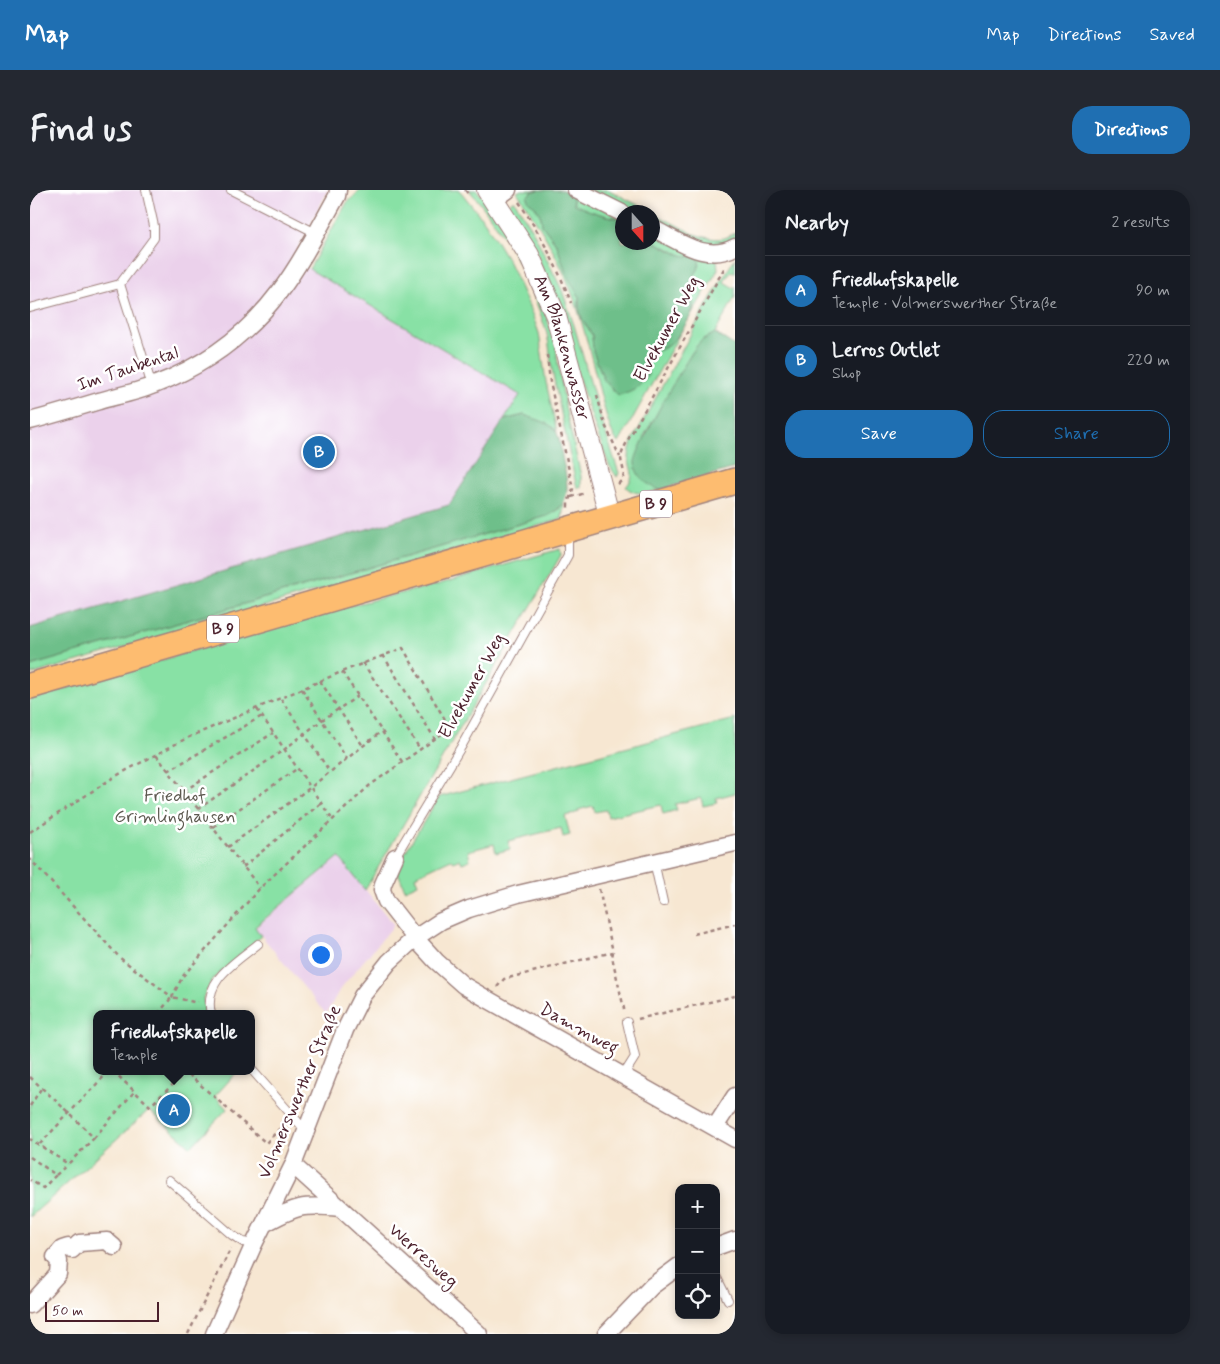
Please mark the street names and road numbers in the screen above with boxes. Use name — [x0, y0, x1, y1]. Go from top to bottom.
street label: Am Blankenwasser — [527, 271, 595, 423]
street label: Elvekumer Weg — [628, 272, 706, 386]
street label: Im Taubental — [74, 341, 182, 397]
road number: B 9 — [640, 490, 672, 518]
road number: B 9 — [207, 616, 239, 642]
street label: Elvekumer Weg — [433, 629, 511, 743]
street label: Dammweg — [534, 997, 623, 1062]
street label: Volmerswerther Straße — [253, 1001, 347, 1182]
street label: Werresweg — [382, 1218, 463, 1294]

